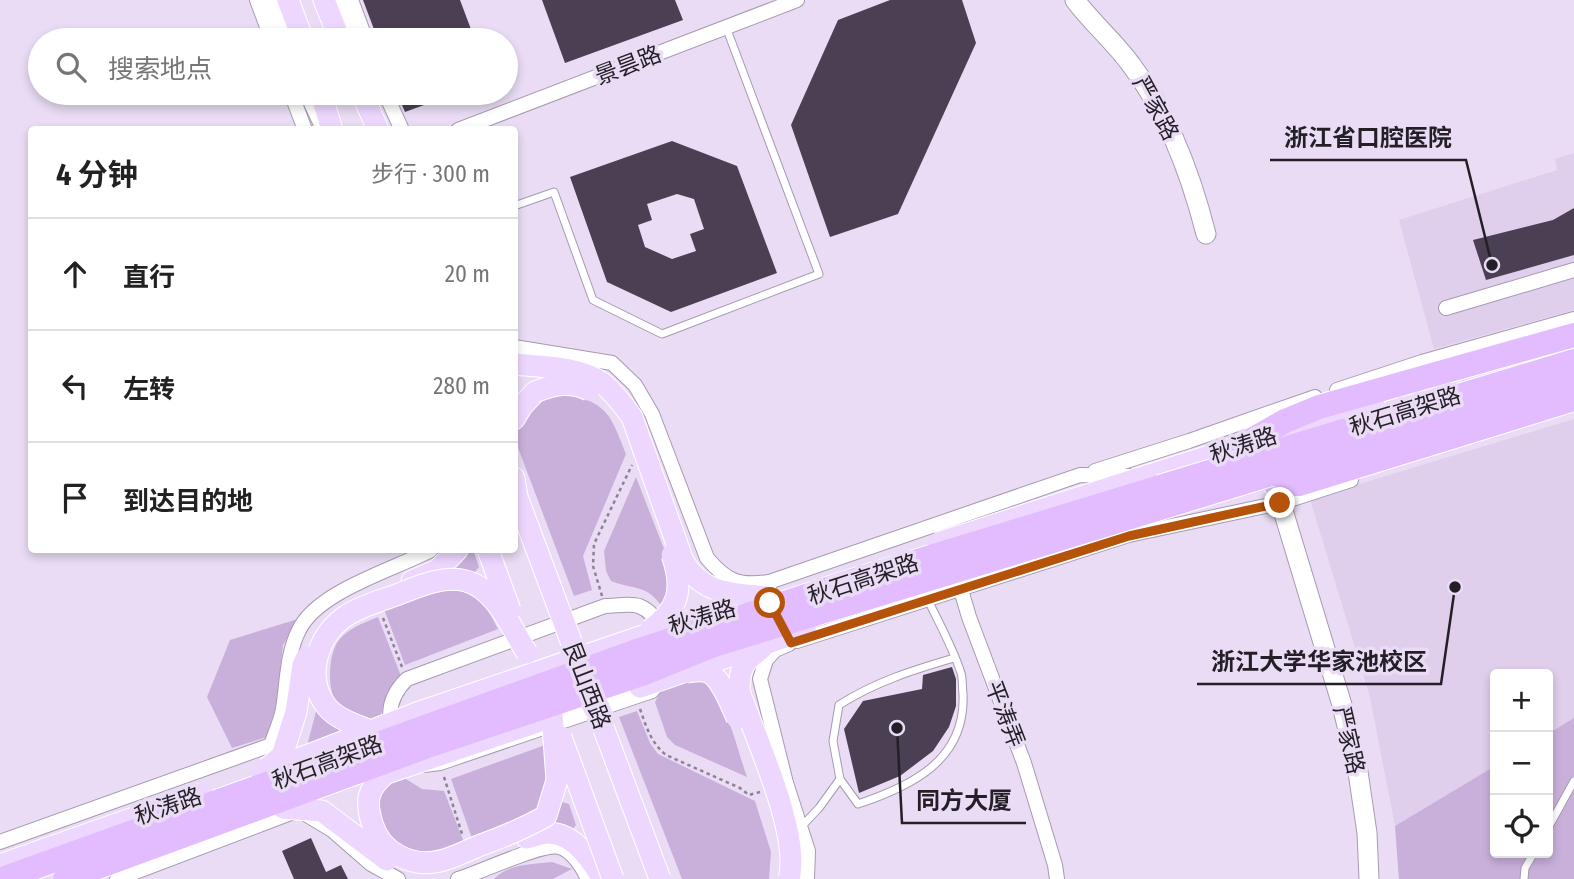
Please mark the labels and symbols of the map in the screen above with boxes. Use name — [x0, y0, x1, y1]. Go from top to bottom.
street label: 景昙路 — [591, 40, 665, 90]
street label: 严家路 — [1127, 71, 1185, 145]
callout: 浙江省口腔医院 — [1270, 115, 1466, 160]
text: 浙江省口腔医院 — [1284, 124, 1452, 152]
street label: 秋石高架路 — [1346, 381, 1464, 441]
street label: 秋涛路 — [1206, 421, 1280, 469]
route end — [1264, 487, 1295, 518]
street label: 秋石高架路 — [804, 548, 922, 610]
route start — [754, 587, 785, 618]
street label: 秋涛路 — [665, 594, 739, 640]
street label: 艮山西路 — [557, 637, 617, 733]
callout: 浙江大学华家池校区 — [1197, 639, 1441, 684]
text: 浙江大学华家池校区 — [1211, 648, 1427, 676]
street label: 平涛弄 — [980, 677, 1030, 751]
street label: 严家路 — [1328, 703, 1370, 777]
street label: 秋石高架路 — [268, 729, 386, 795]
callout: 同方大厦 — [902, 778, 1026, 823]
street label: 秋涛路 — [131, 782, 205, 830]
text: 同方大厦 — [916, 787, 1012, 815]

